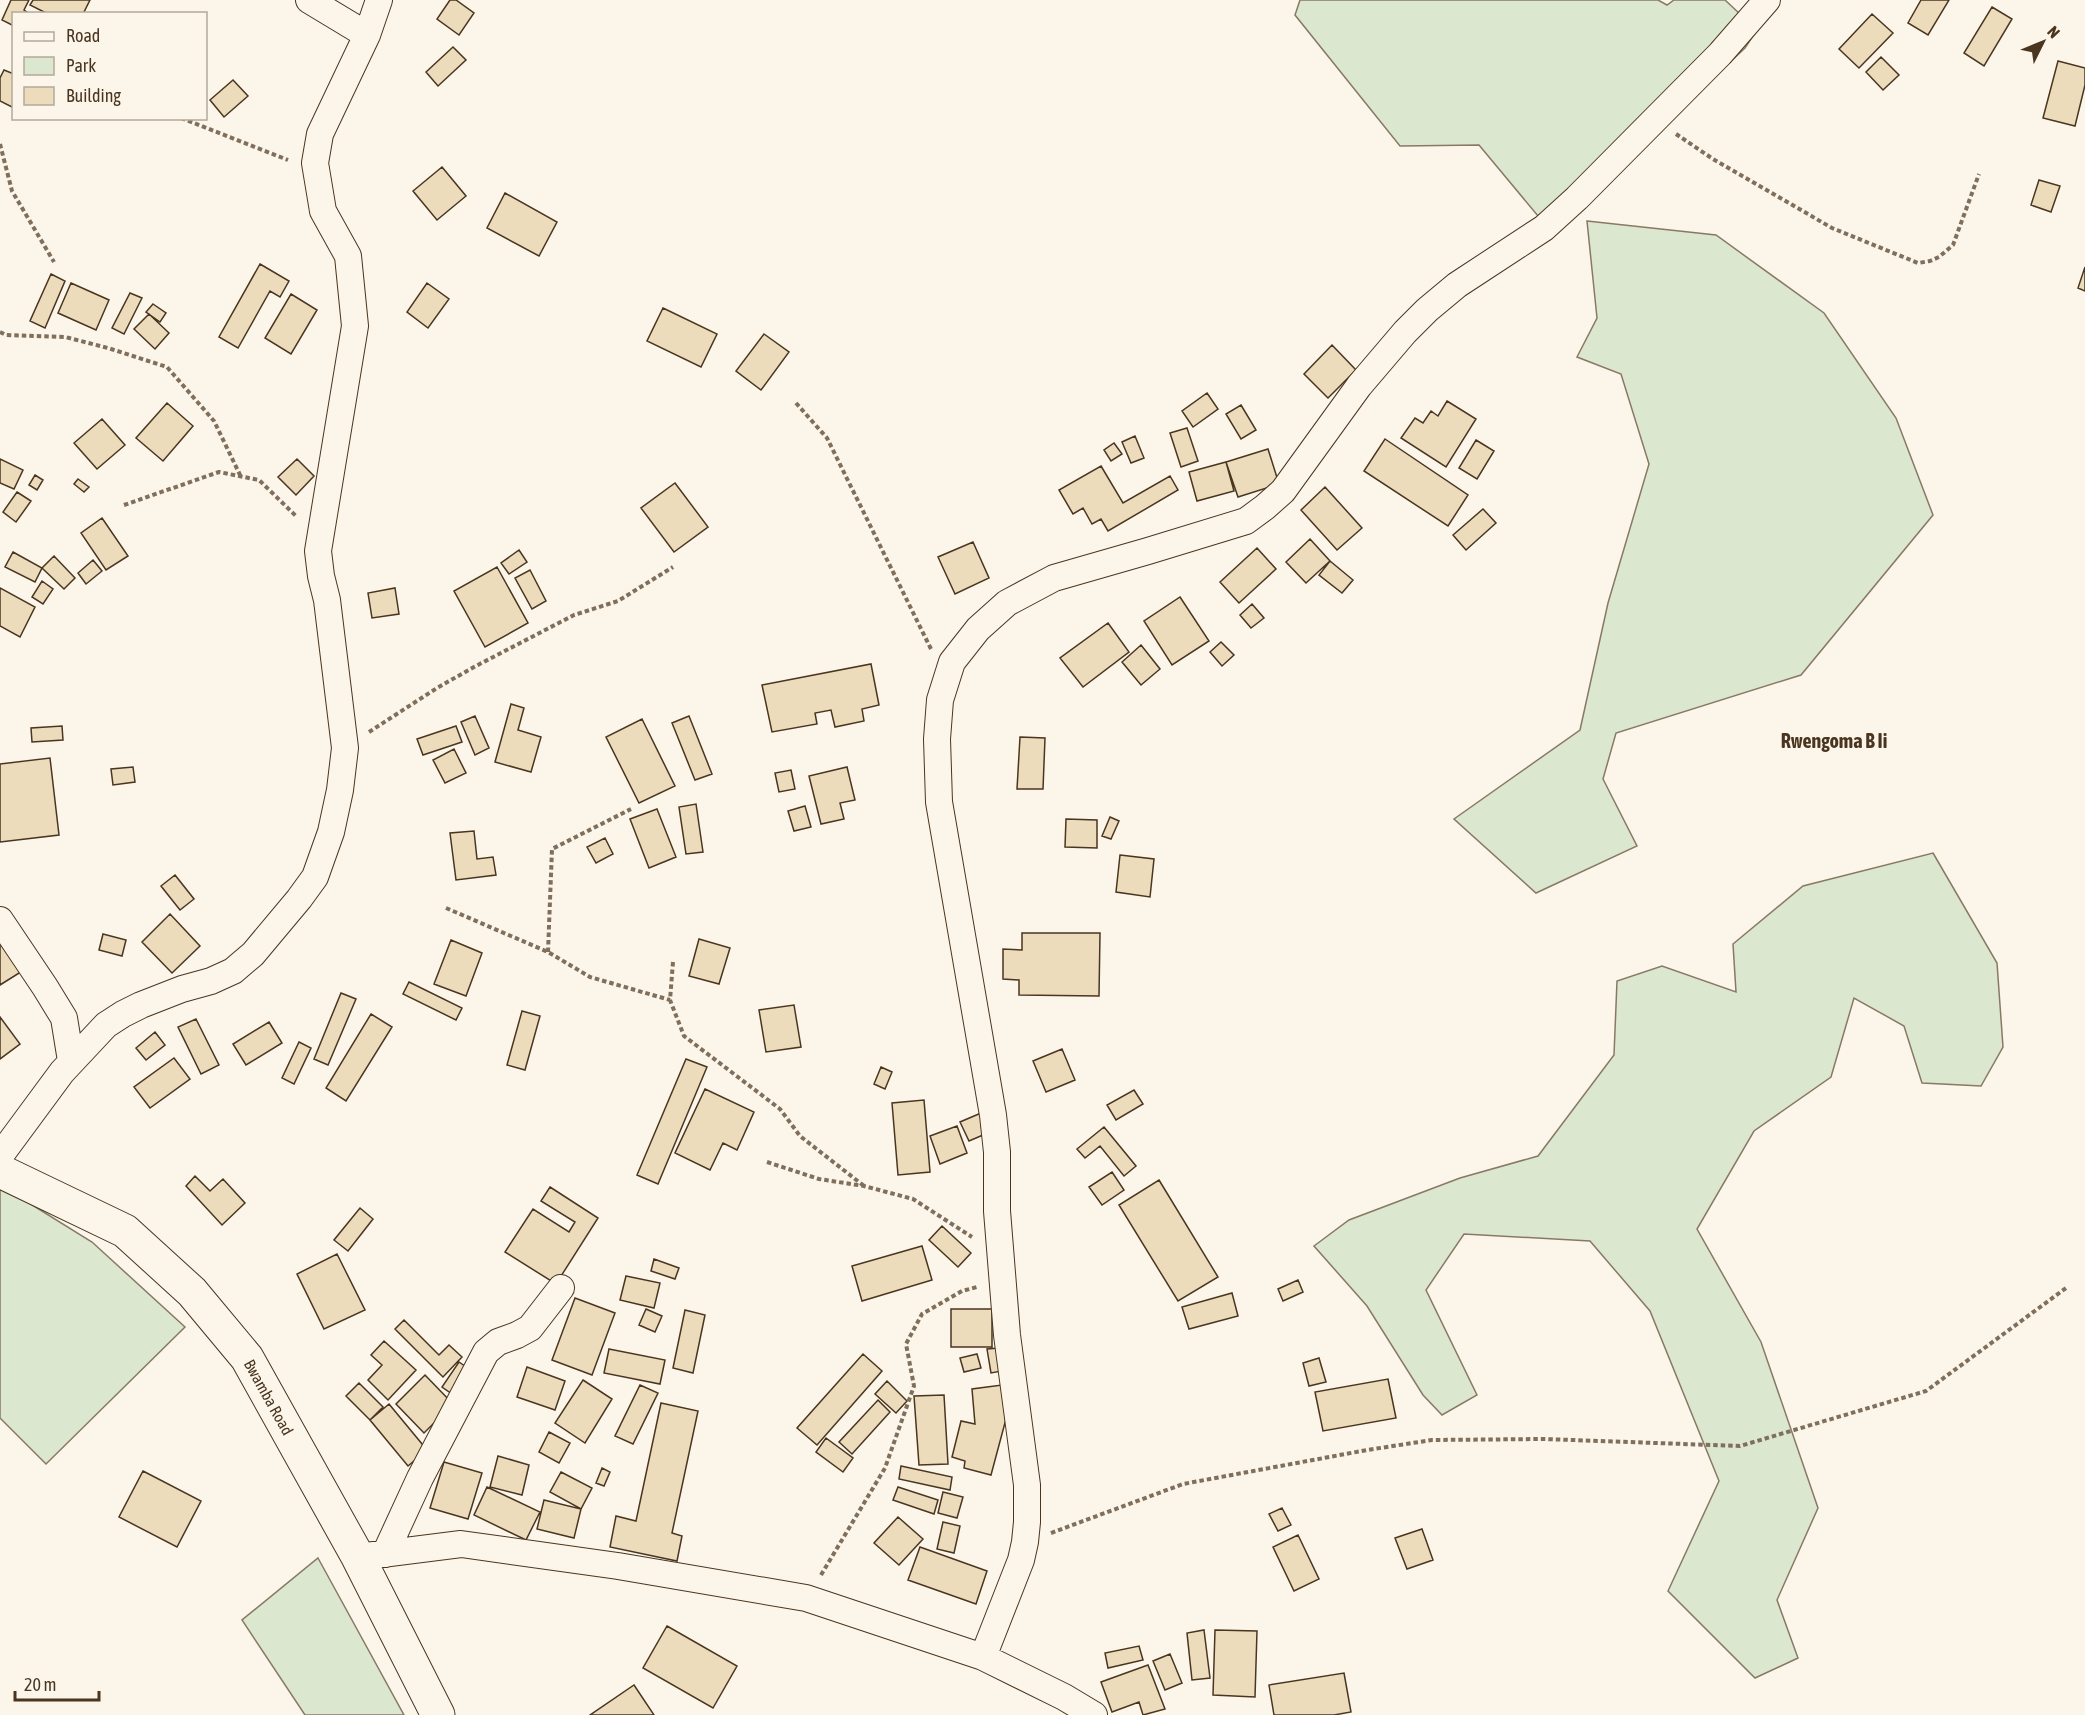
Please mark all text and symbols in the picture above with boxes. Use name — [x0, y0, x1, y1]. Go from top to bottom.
legend — [12, 12, 207, 120]
north arrow — [2013, 12, 2073, 72]
text: N — [2044, 22, 2064, 41]
text: Road — [66, 25, 100, 46]
text: Park — [66, 55, 96, 76]
text: Building — [66, 85, 121, 106]
district label: Rwengoma B Ii — [1781, 729, 1887, 752]
street label: Bwamba Road — [241, 1356, 297, 1438]
scale bar — [15, 1664, 99, 1702]
text: 20 m — [24, 1674, 56, 1695]

